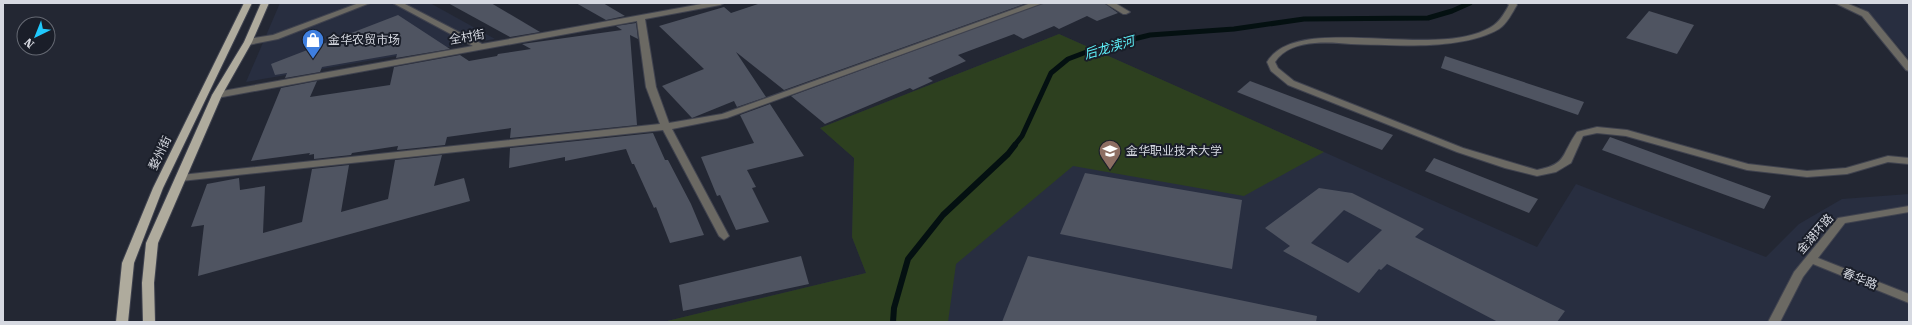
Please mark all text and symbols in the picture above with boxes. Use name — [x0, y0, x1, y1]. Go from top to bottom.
north arrow — [16, 16, 56, 56]
shop icon: 金华农贸市场 — [300, 27, 326, 60]
street label: 全村街 — [448, 27, 486, 47]
water label: 后龙渎河 — [1082, 32, 1139, 62]
place label: 金华农贸市场 — [328, 33, 400, 47]
text: N — [22, 35, 37, 51]
street label: 婺州街 — [146, 134, 174, 172]
school or university icon: 金华职业技术大学 — [1097, 138, 1123, 171]
place label: 金华职业技术大学 — [1126, 144, 1222, 158]
street label: 金湖环路 — [1794, 211, 1836, 257]
street label: 春华路 — [1841, 266, 1879, 292]

